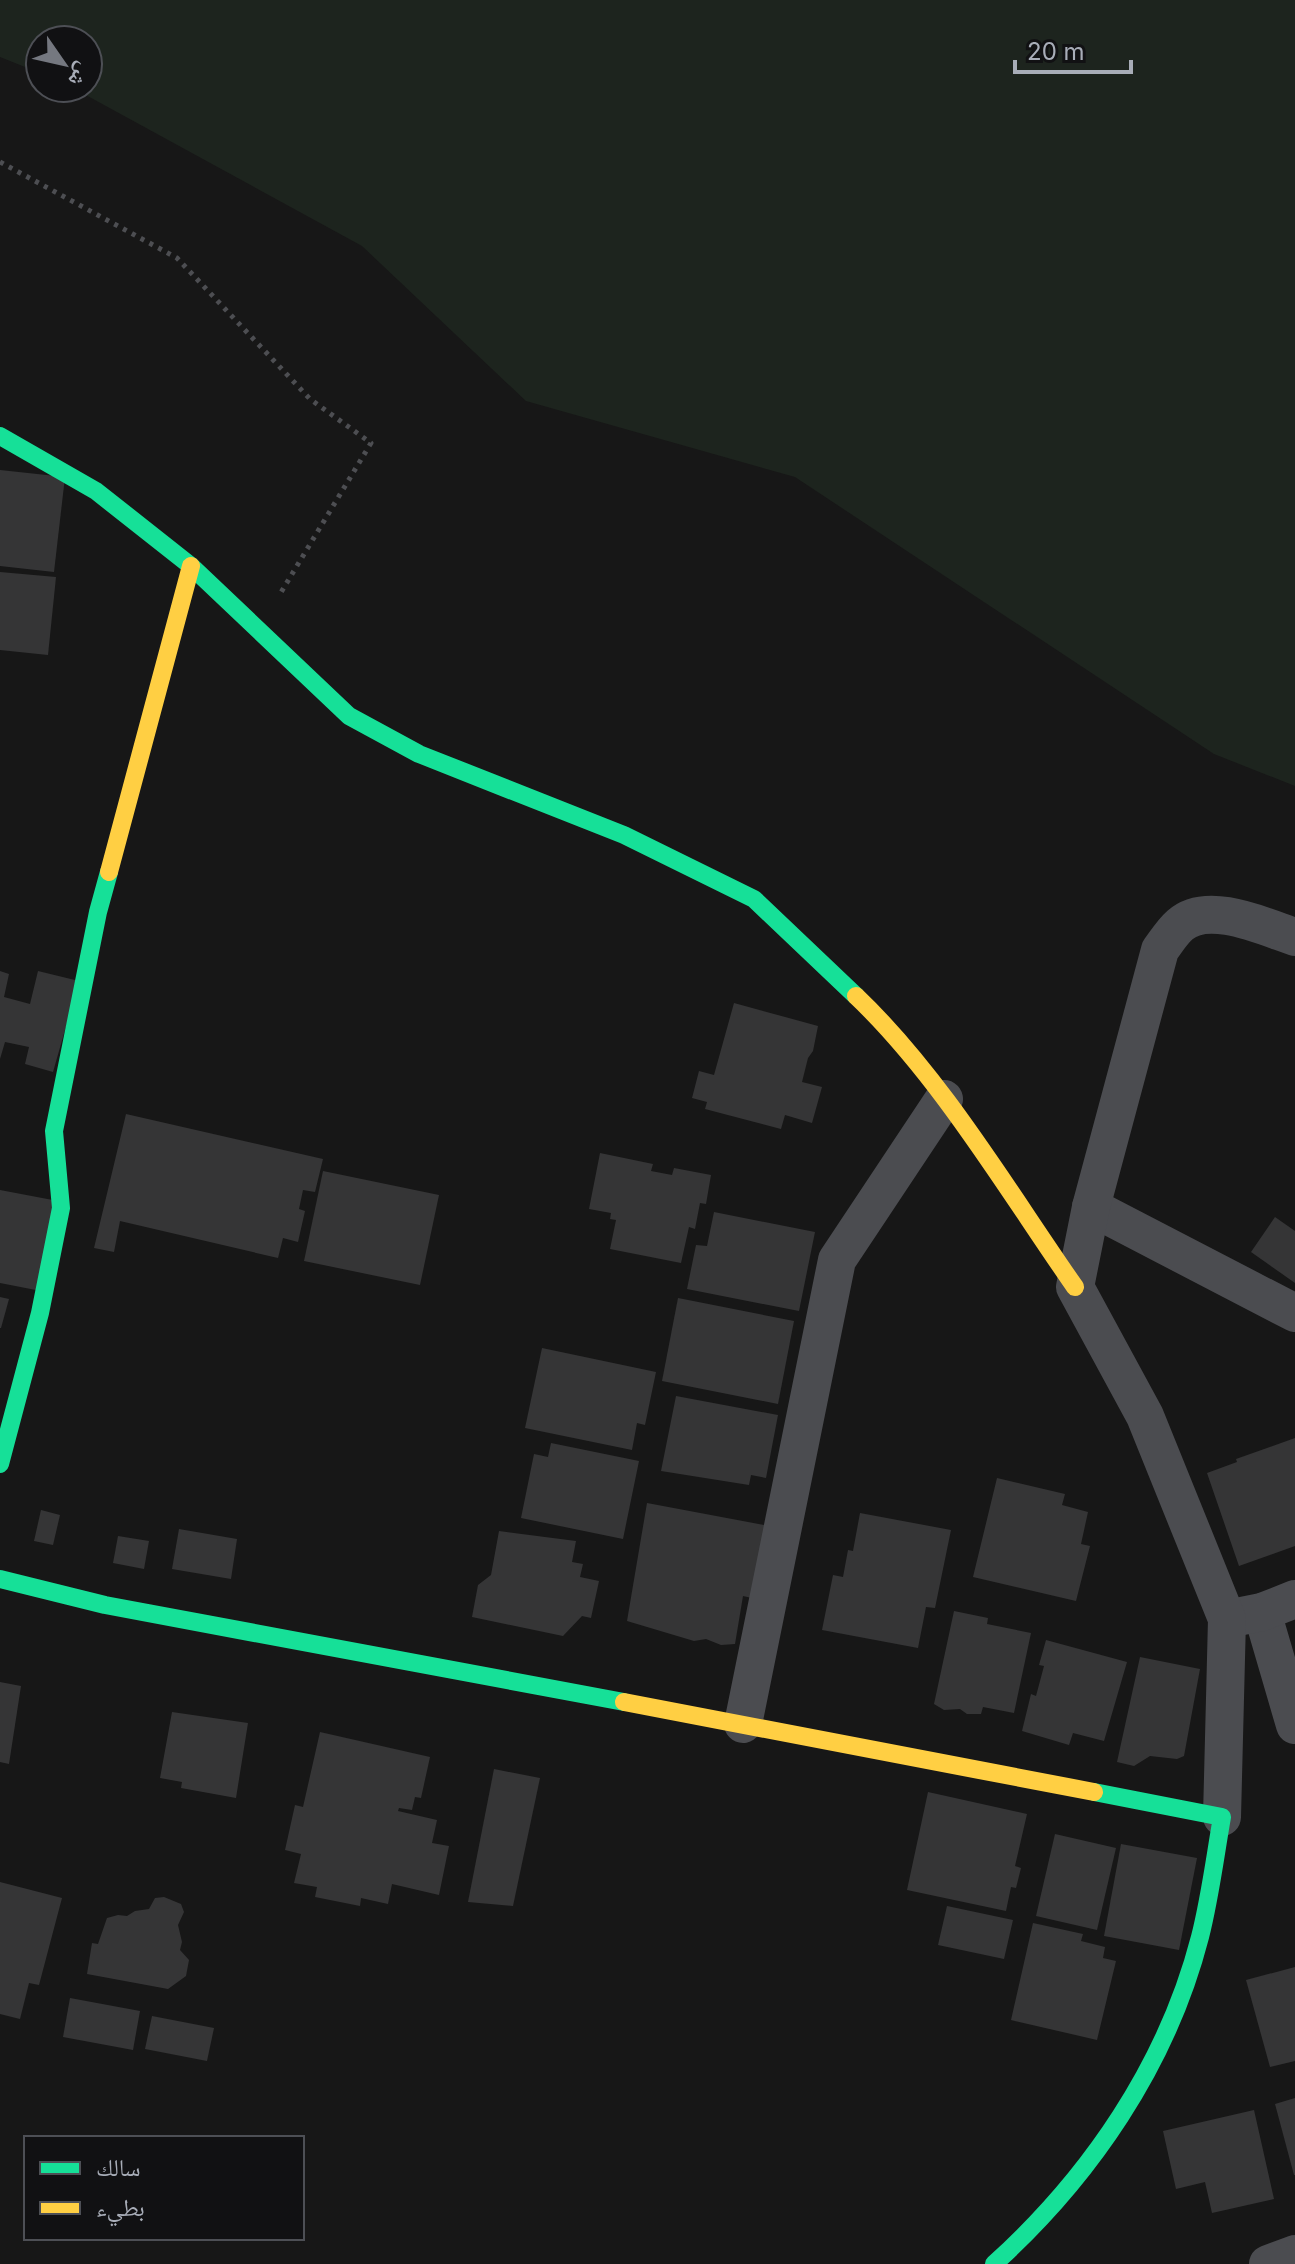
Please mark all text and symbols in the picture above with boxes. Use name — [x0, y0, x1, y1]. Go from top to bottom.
north arrow — [24, 24, 104, 104]
scale bar — [1015, 24, 1131, 74]
text: 20 m — [1027, 37, 1085, 66]
text: ش — [62, 58, 98, 92]
legend — [24, 2136, 304, 2240]
text: سالك — [96, 2153, 141, 2182]
text: بطيء — [96, 2193, 145, 2227]

